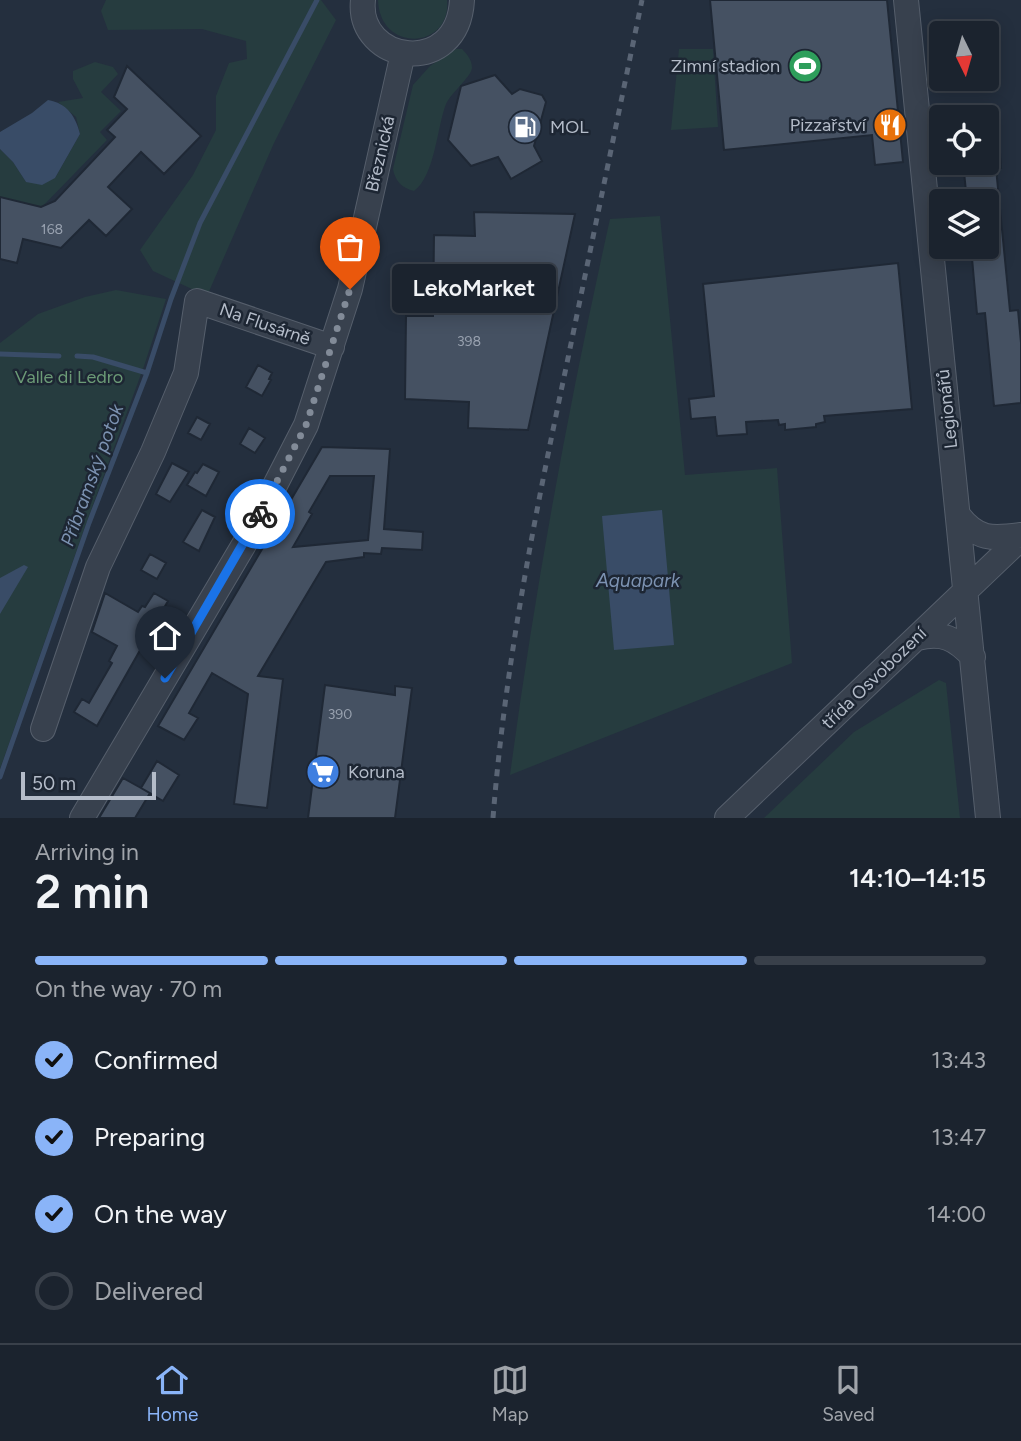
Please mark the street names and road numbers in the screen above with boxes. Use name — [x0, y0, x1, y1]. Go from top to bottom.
street label: Březnická — [361, 114, 399, 194]
street label: Na Flusárně — [217, 298, 314, 350]
street label: Legionářů — [932, 368, 962, 450]
street label: třída Osvobození — [817, 622, 932, 734]

